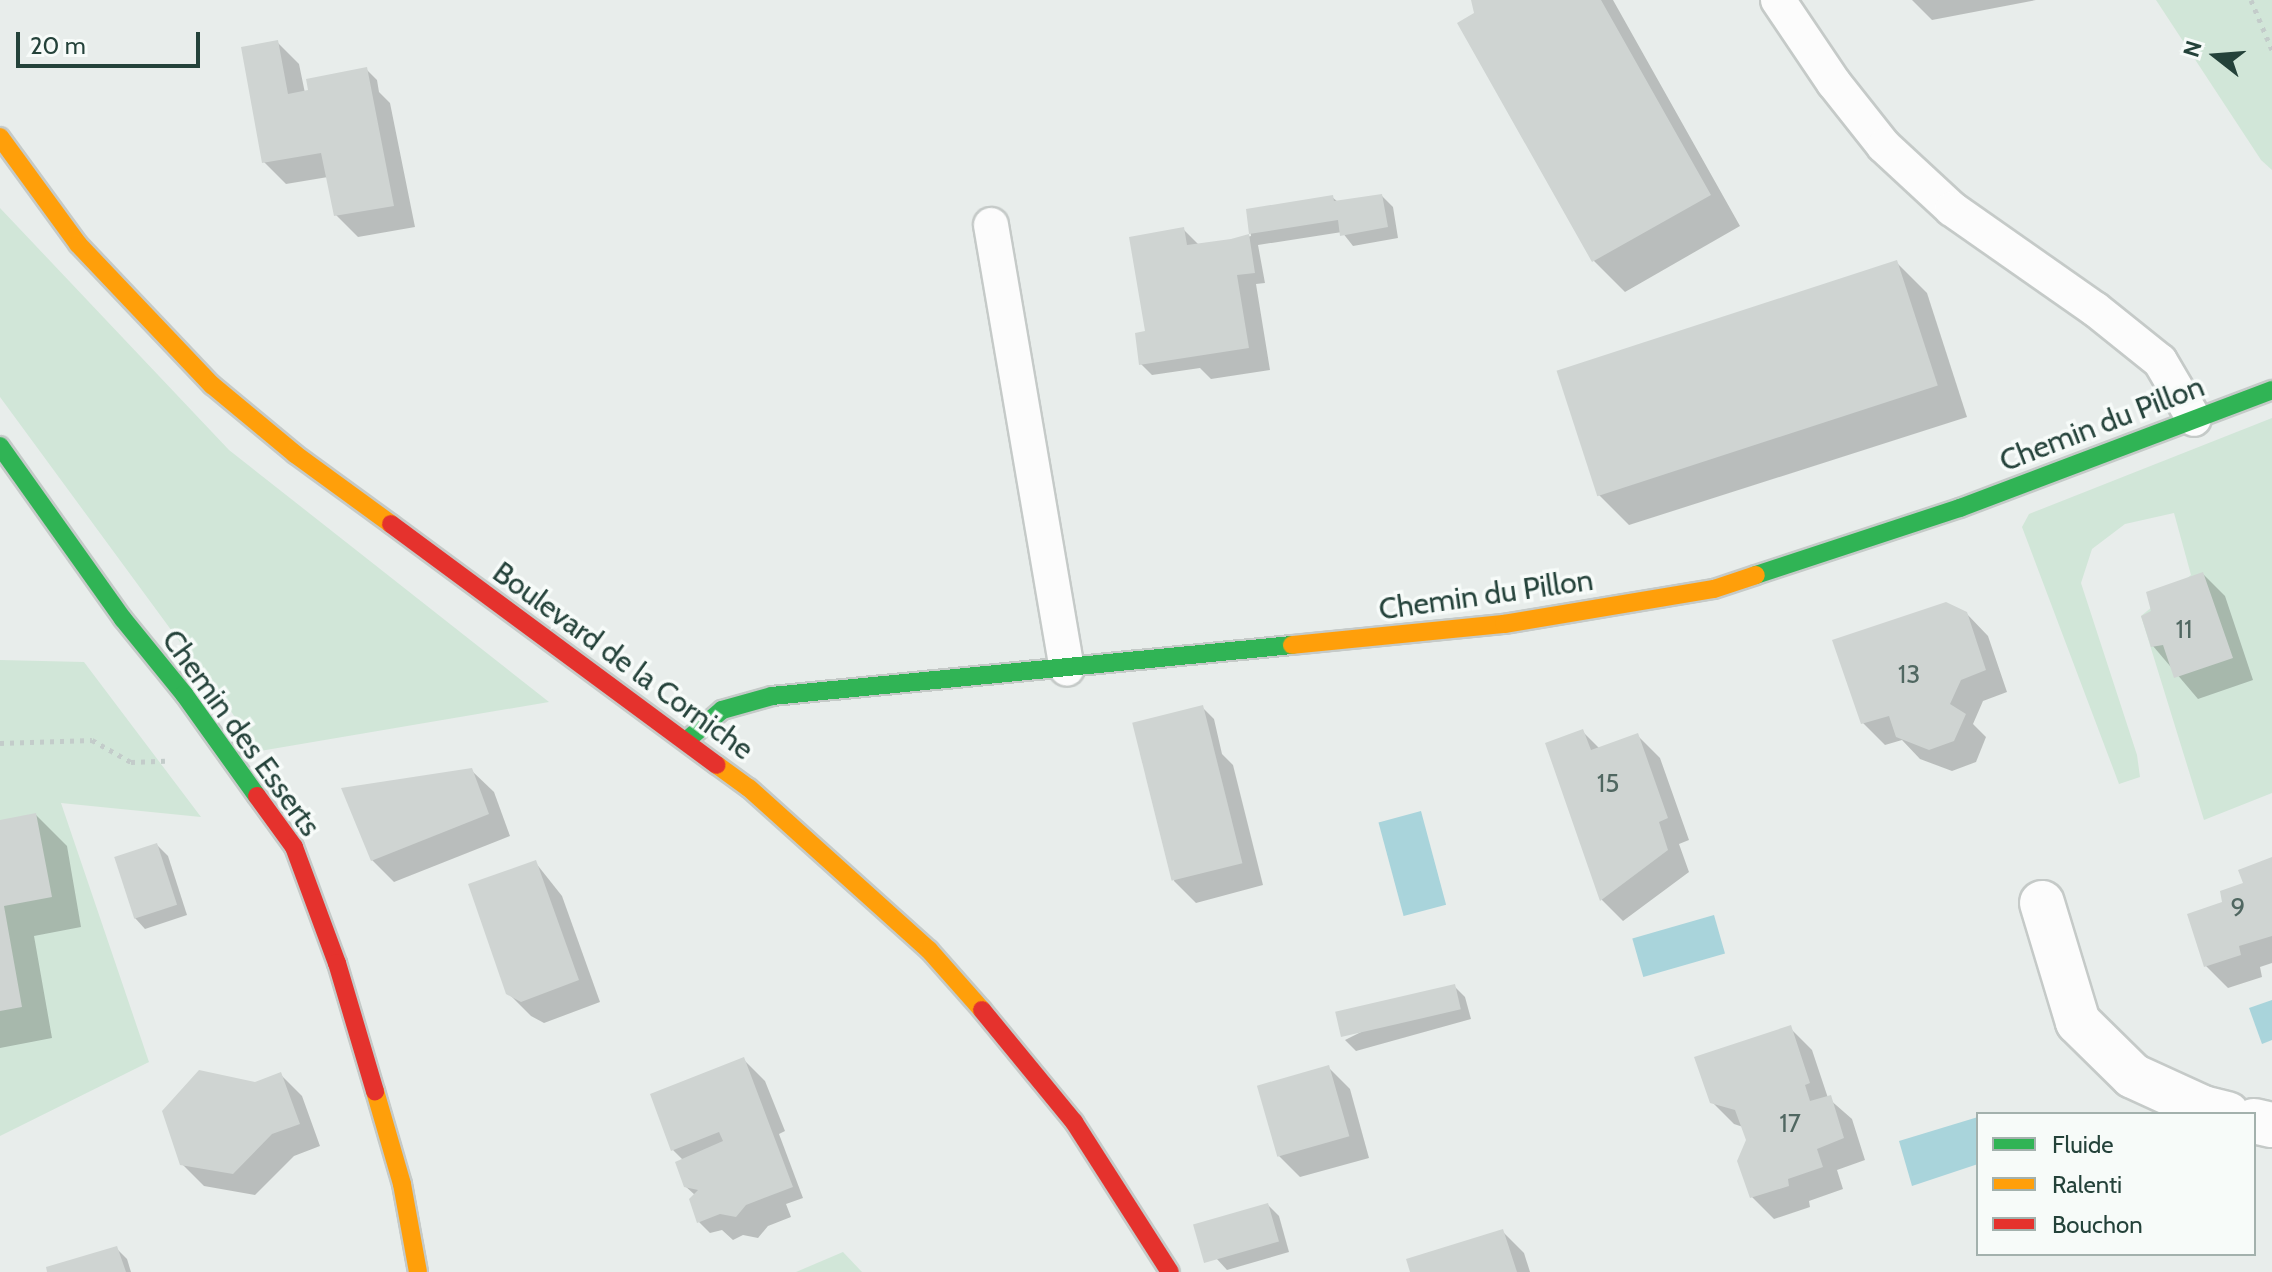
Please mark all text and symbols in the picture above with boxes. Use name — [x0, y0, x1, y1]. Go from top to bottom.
scale bar — [20, 16, 204, 66]
north arrow — [2176, 16, 2256, 96]
text: 20 m — [30, 31, 86, 60]
text: N — [2177, 37, 2208, 60]
street label: Chemin du Pillon — [1995, 368, 2209, 480]
street label: Boulevard de la Corniche — [486, 554, 760, 768]
street label: Chemin du Pillon — [1377, 562, 1595, 628]
house number: 11 — [2176, 614, 2192, 646]
street label: Chemin des Esserts — [154, 623, 328, 843]
house number: 13 — [1898, 659, 1920, 691]
house number: 15 — [1597, 768, 1619, 800]
house number: 9 — [2231, 892, 2245, 924]
house number: 17 — [1779, 1108, 1801, 1140]
legend — [1976, 1112, 2256, 1256]
text: Fluide — [2052, 1130, 2114, 1159]
text: Ralenti — [2052, 1170, 2122, 1199]
text: Bouchon — [2052, 1210, 2143, 1239]

